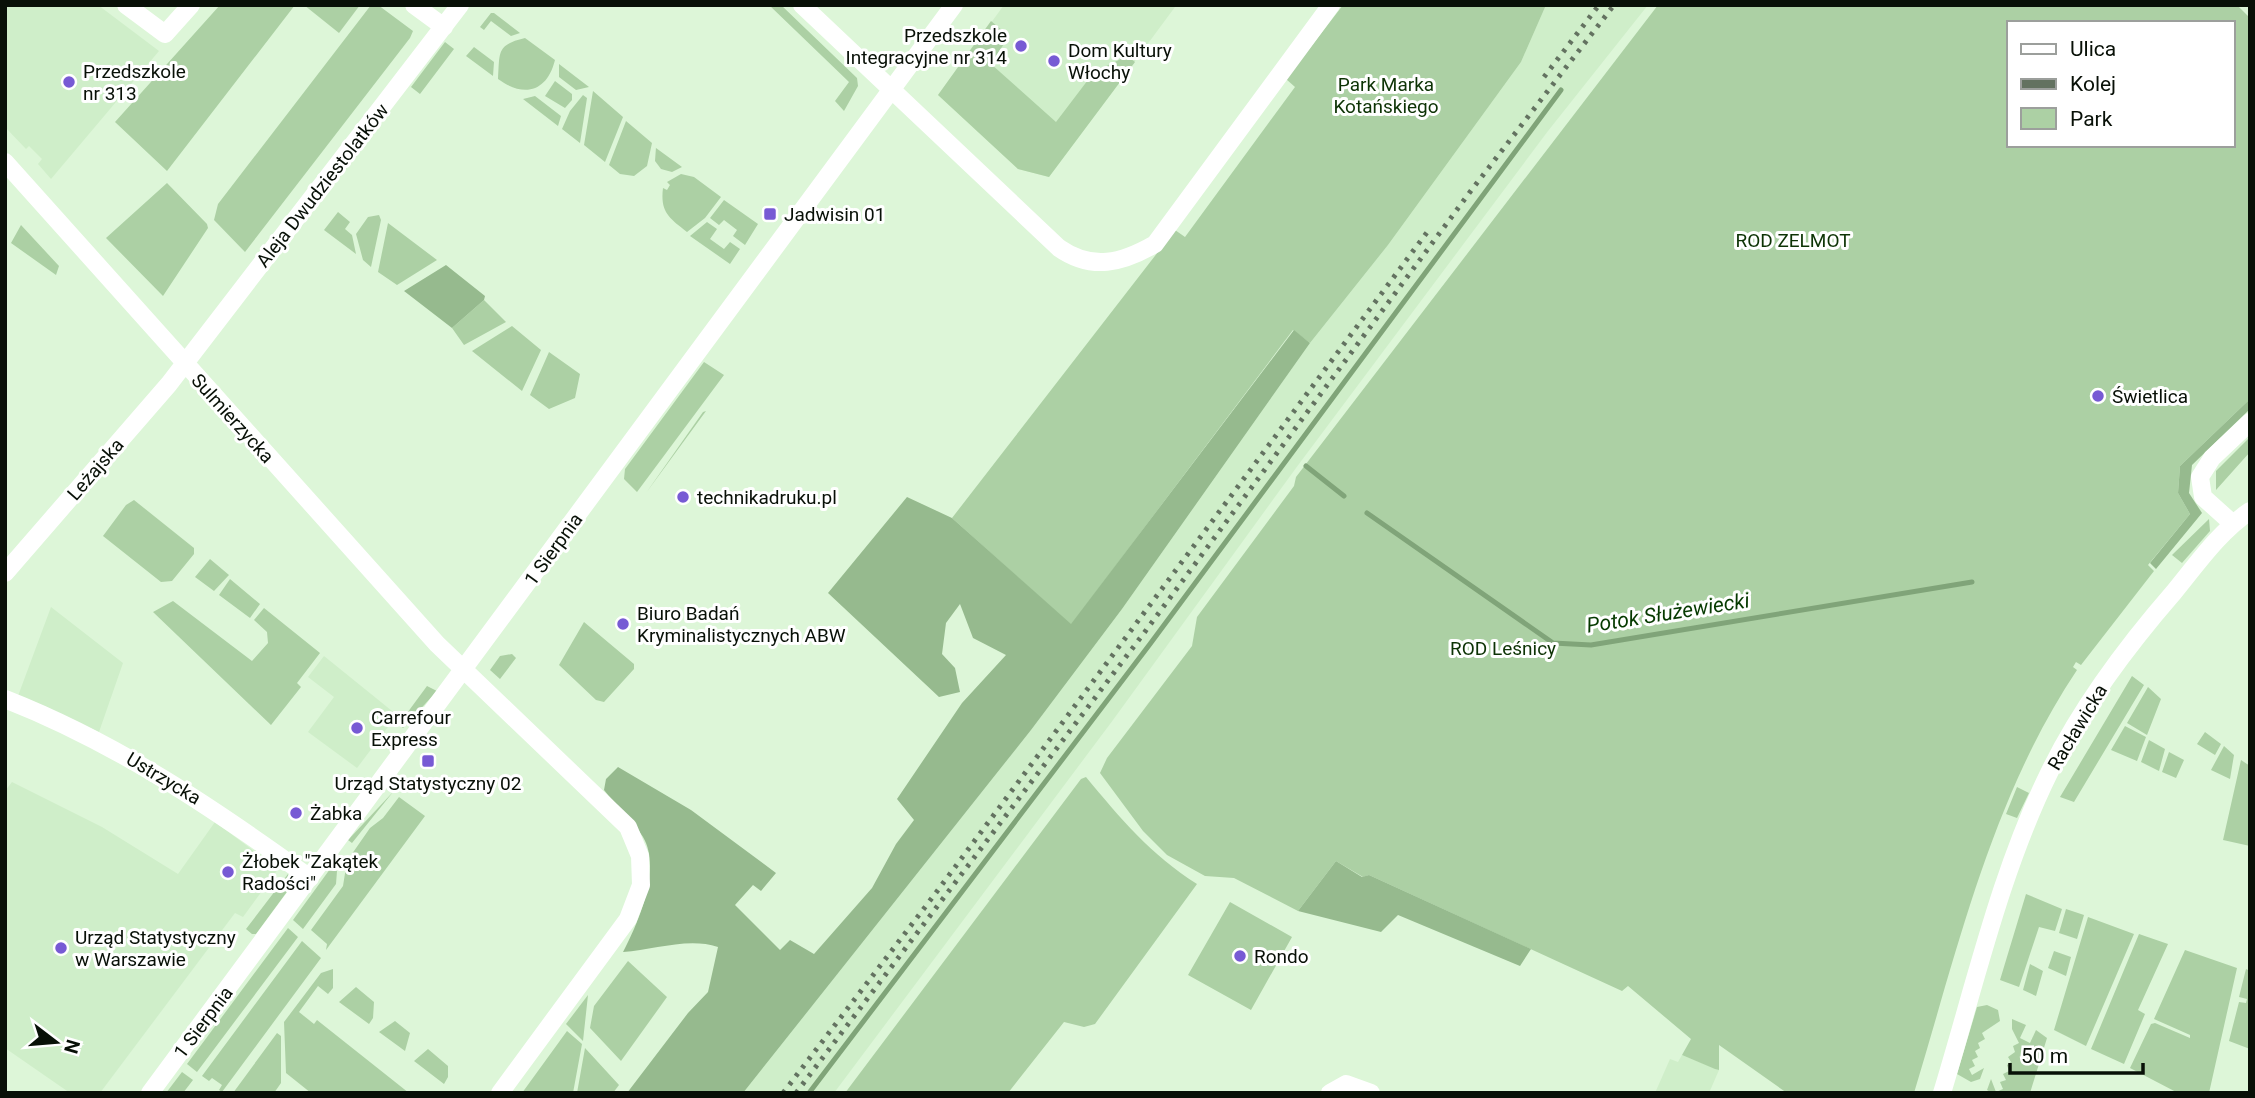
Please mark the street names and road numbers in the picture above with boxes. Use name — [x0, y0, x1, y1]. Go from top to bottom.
street label: Aleja Dwudziestolatków — [251, 99, 393, 272]
street label: Sulmierzycka — [186, 369, 279, 468]
street label: Leżajska — [62, 434, 128, 505]
street label: 1 Sierpnia — [519, 509, 587, 590]
street label: Racławicka — [2043, 680, 2112, 774]
street label: Ustrzycka — [122, 747, 205, 810]
street label: 1 Sierpnia — [169, 982, 238, 1063]

